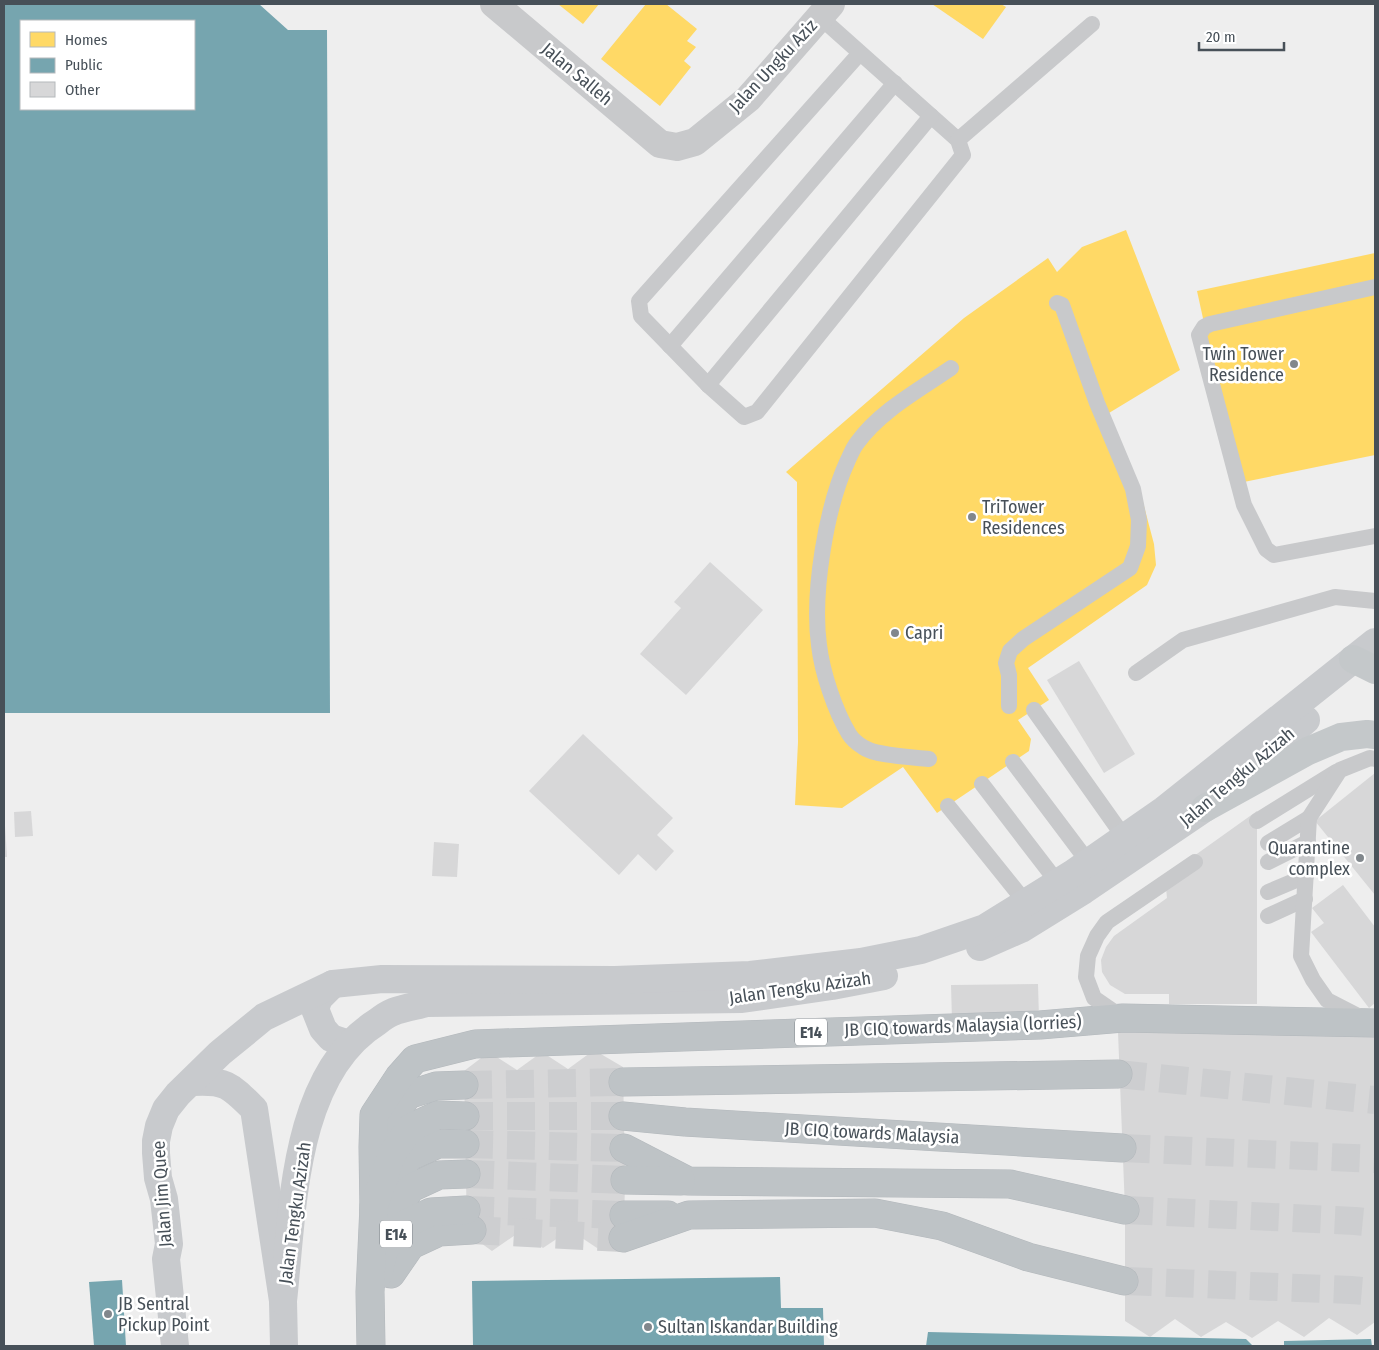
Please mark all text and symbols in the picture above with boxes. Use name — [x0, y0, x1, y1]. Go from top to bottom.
street label: Jalan Ungku Aziz — [724, 15, 822, 117]
legend — [20, 20, 195, 110]
scale bar — [1199, 20, 1284, 52]
text: 20 m — [1206, 28, 1236, 46]
text: Homes — [65, 31, 107, 49]
street label: Jalan Salleh — [537, 38, 617, 110]
text: Public — [65, 56, 103, 74]
text: Other — [65, 81, 101, 99]
place label: Twin Tower Residence — [1202, 343, 1285, 386]
marker: Twin Tower Residence — [1288, 358, 1300, 370]
place label: TriTower Residences — [982, 496, 1065, 539]
marker: TriTower Residences — [966, 511, 978, 523]
place label: Capri — [905, 622, 943, 644]
marker: Capri — [889, 627, 901, 639]
street label: Jalan Tengku Azizah — [1175, 723, 1299, 831]
place label: Quarantine complex — [1268, 837, 1350, 880]
marker: Quarantine complex — [1354, 852, 1366, 864]
street label: Jalan Tengku Azizah — [728, 967, 872, 1009]
street label: JB CIQ towards Malaysia (lorries) — [844, 1011, 1082, 1041]
road number: E14 — [795, 1019, 827, 1046]
street label: JB CIQ towards Malaysia — [784, 1117, 960, 1149]
street label: Jalan Jim Quee — [147, 1140, 177, 1248]
street label: Jalan Tengku Azizah — [274, 1141, 316, 1285]
road number: E14 — [380, 1220, 412, 1248]
place label: JB Sentral Pickup Point — [118, 1293, 209, 1336]
marker: JB Sentral Pickup Point — [102, 1308, 114, 1320]
place label: Sultan Iskandar Building — [658, 1316, 838, 1338]
marker: Sultan Iskandar Building — [642, 1321, 654, 1333]

